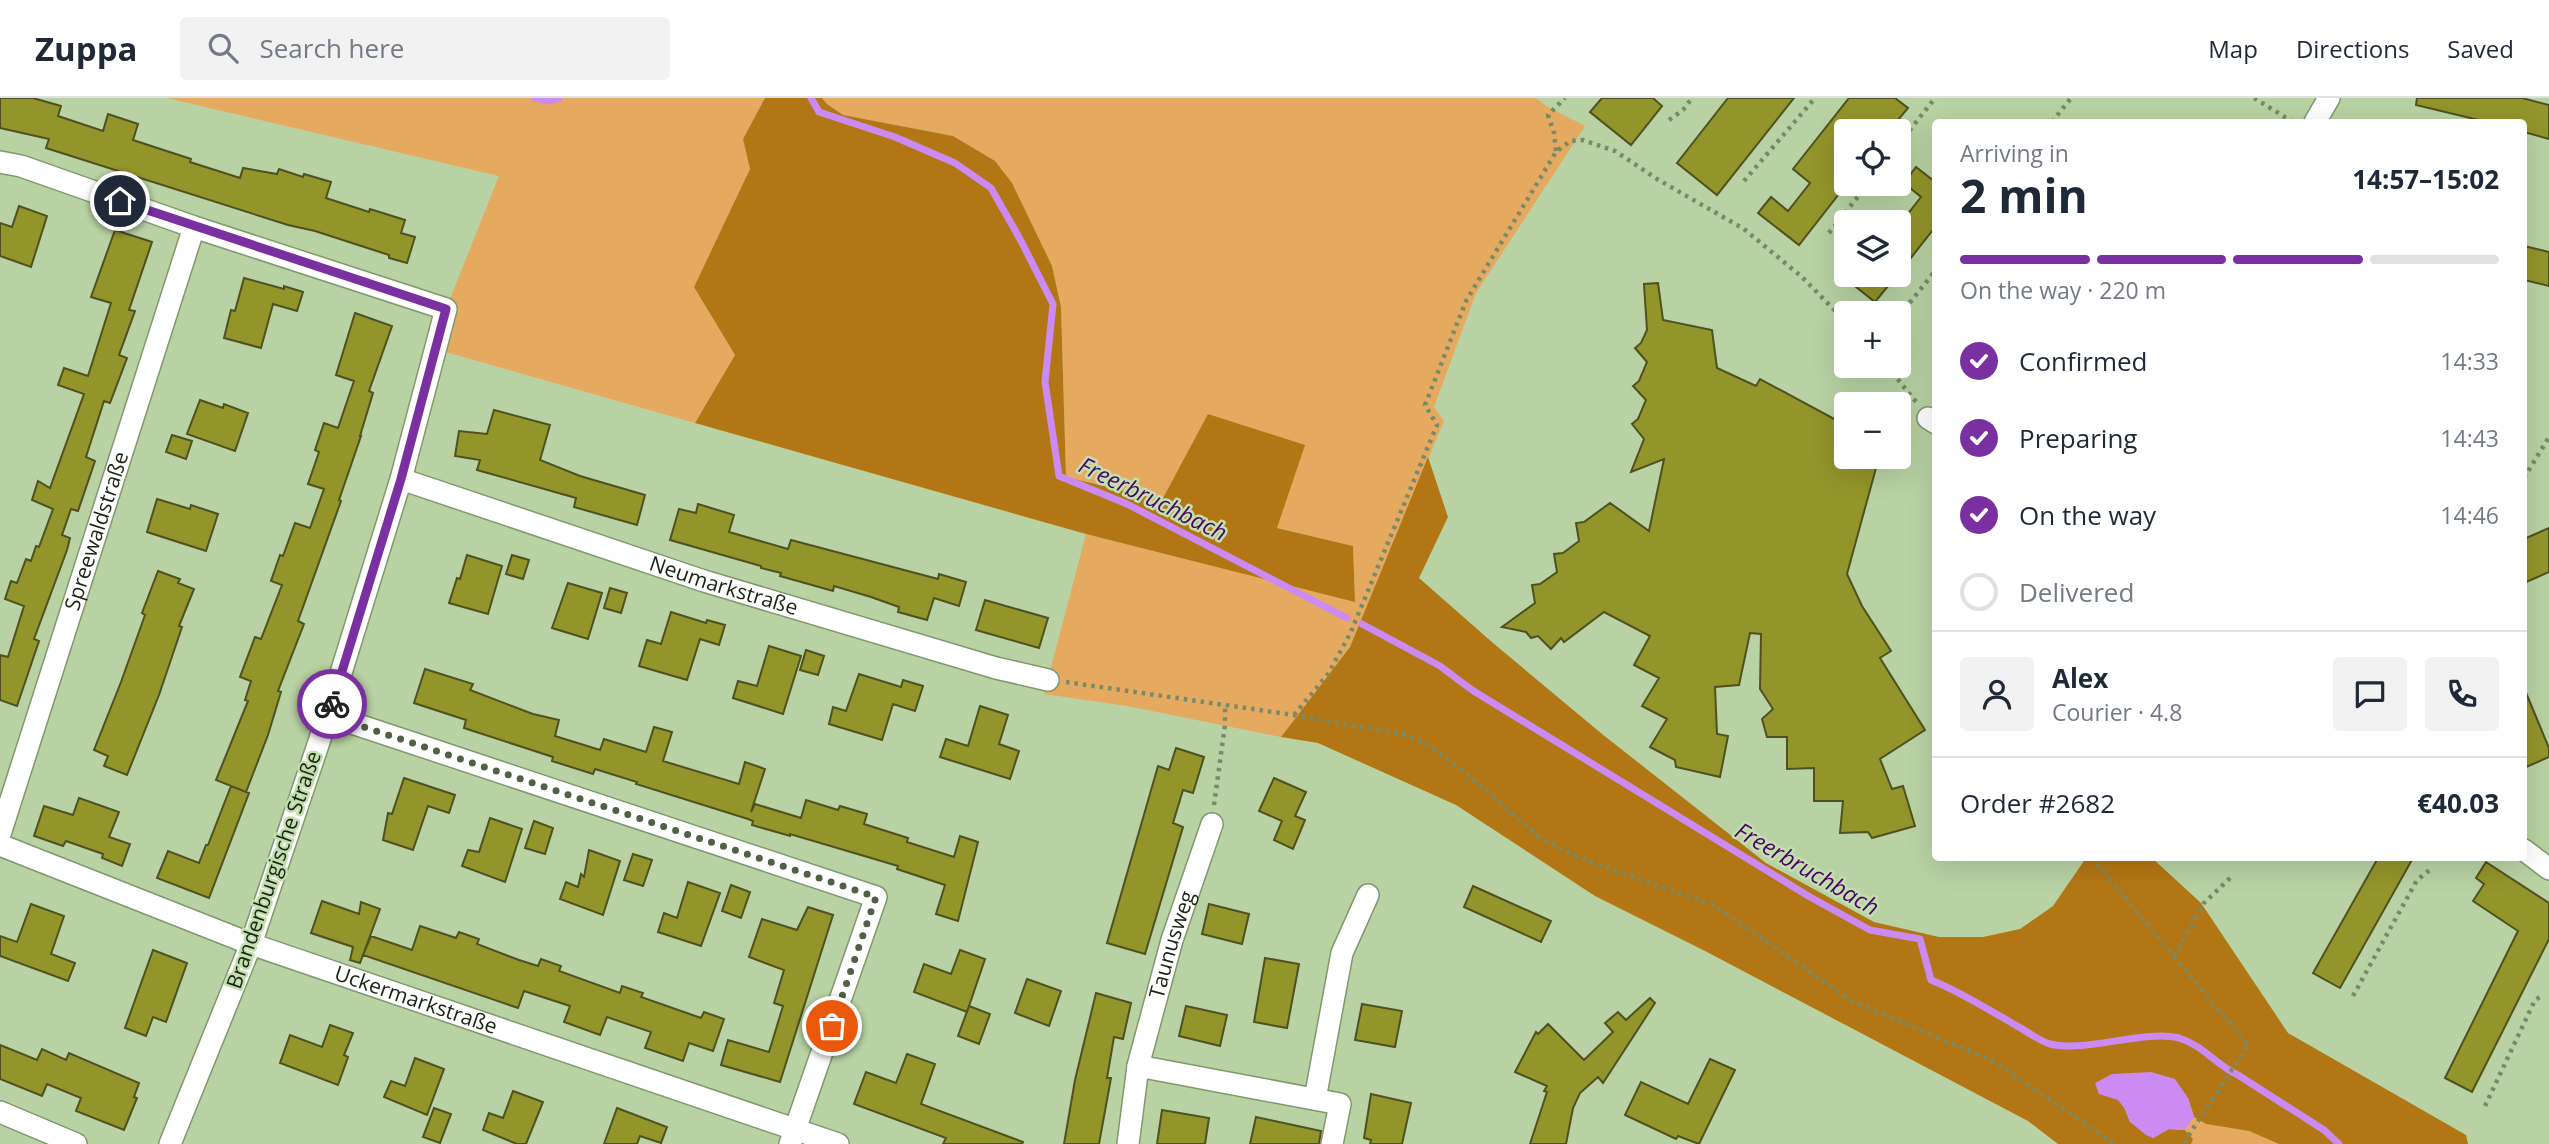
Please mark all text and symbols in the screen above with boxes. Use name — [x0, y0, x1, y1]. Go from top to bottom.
search box — [180, 17, 670, 80]
text: Zuppa — [35, 26, 138, 71]
icon: search — [204, 29, 242, 67]
text: Search here — [260, 30, 404, 66]
text: Map — [2208, 32, 2258, 65]
text: Directions — [2296, 32, 2409, 65]
text: Saved — [2447, 32, 2514, 65]
map controls — [1834, 119, 1911, 469]
button: locate — [1834, 119, 1911, 196]
text: Arriving in — [1960, 137, 2069, 169]
text: 14:57–15:02 — [2352, 161, 2499, 197]
text: 2 min — [1960, 164, 2088, 226]
pin — [90, 171, 150, 231]
icon: home — [101, 182, 139, 220]
button: layers — [1834, 210, 1911, 287]
text: On the way · 220 m — [1960, 274, 2166, 306]
button: + — [1834, 301, 1911, 378]
icon: check — [1960, 342, 1998, 380]
text: Confirmed — [2019, 343, 2147, 379]
text: 14:33 — [2440, 345, 2499, 377]
button: − — [1834, 392, 1911, 469]
icon: check — [1960, 419, 1998, 457]
text: Preparing — [2019, 420, 2137, 456]
text: 14:43 — [2440, 422, 2499, 454]
street label: Spreewaldstraße — [57, 448, 134, 614]
water label: Freerbruchbach — [1074, 448, 1233, 548]
icon: check — [1960, 496, 1998, 534]
text: On the way — [2019, 497, 2156, 533]
text: 14:46 — [2440, 499, 2499, 531]
street label: Neumarkstraße — [646, 549, 801, 621]
text: Delivered — [2019, 574, 2134, 610]
button: person — [1960, 657, 2034, 731]
button: chat — [2333, 657, 2407, 731]
button: phone — [2425, 657, 2499, 731]
text: Alex — [2052, 660, 2108, 696]
courier — [297, 669, 367, 739]
icon: bike — [313, 685, 351, 723]
text: Courier · 4.8 — [2052, 696, 2182, 728]
street label: Brandenburgische Straße — [219, 747, 327, 992]
text: Order #2682 — [1960, 785, 2115, 821]
text: €40.03 — [2417, 785, 2499, 821]
water label: Freerbruchbach — [1730, 814, 1885, 922]
street label: Taunusweg — [1142, 887, 1201, 1002]
street label: Uckermarkstraße — [331, 959, 501, 1040]
pin — [802, 996, 862, 1056]
icon: bag — [813, 1007, 851, 1045]

